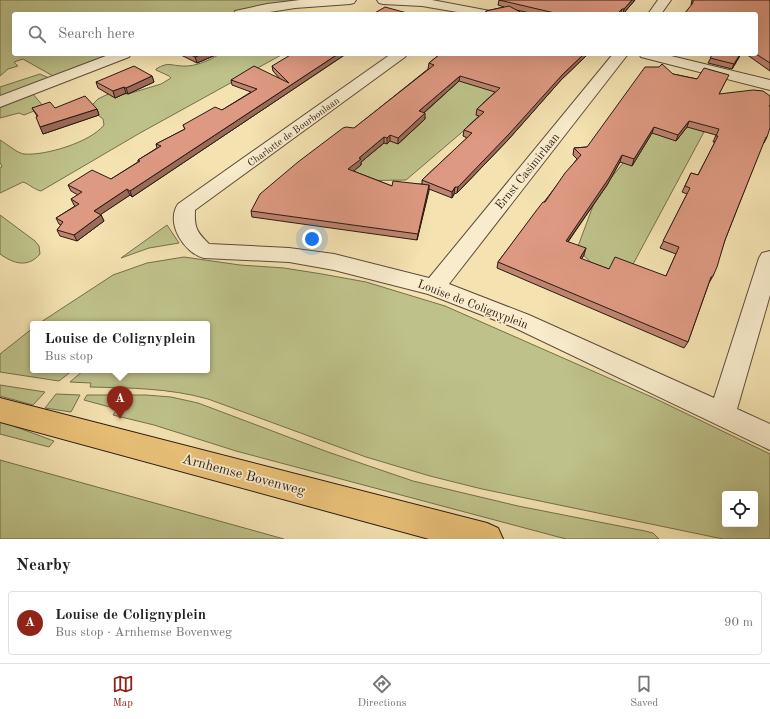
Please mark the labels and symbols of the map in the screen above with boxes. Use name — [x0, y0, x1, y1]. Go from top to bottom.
street label: Charlotte de Bourbonlaan — [246, 95, 342, 168]
street label: Ernst Casimirlaan — [493, 131, 562, 212]
your location — [302, 229, 322, 249]
street label: Louise de Colignyplein — [416, 278, 530, 332]
pin: A — [107, 386, 133, 419]
street label: Arnhemse Bovenweg — [181, 452, 307, 498]

